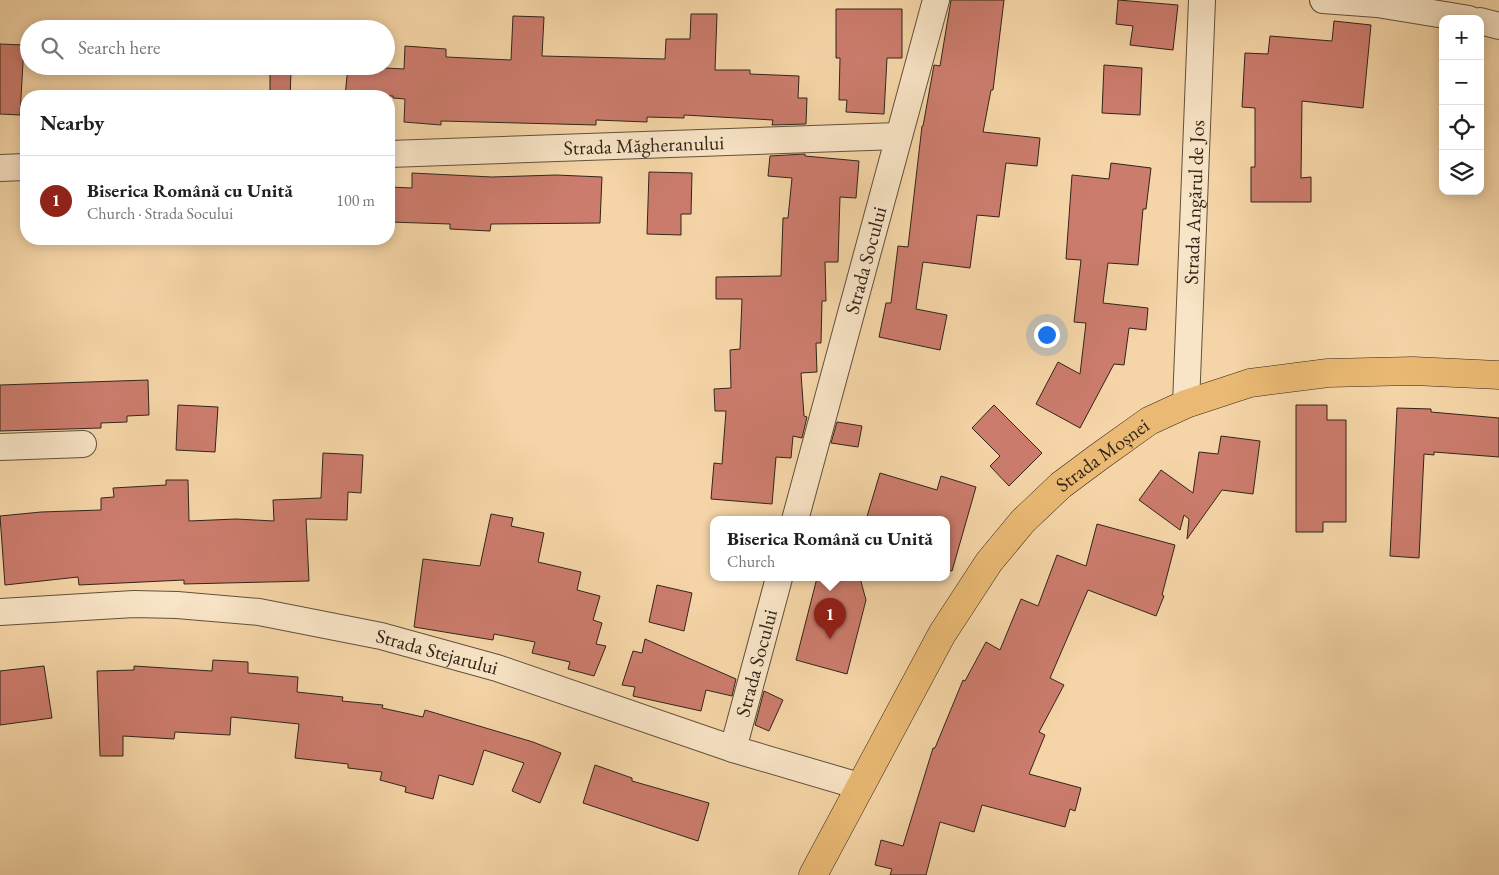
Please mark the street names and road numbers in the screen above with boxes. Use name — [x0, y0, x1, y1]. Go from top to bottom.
street label: Strada Angărul de Jos — [1178, 119, 1210, 285]
street label: Strada Măgheranului — [563, 129, 725, 161]
street label: Strada Socului — [838, 204, 892, 317]
street label: Strada Moșnei — [1050, 412, 1154, 498]
street label: Strada Socului — [729, 606, 783, 720]
street label: Strada Stejarului — [374, 622, 501, 681]

